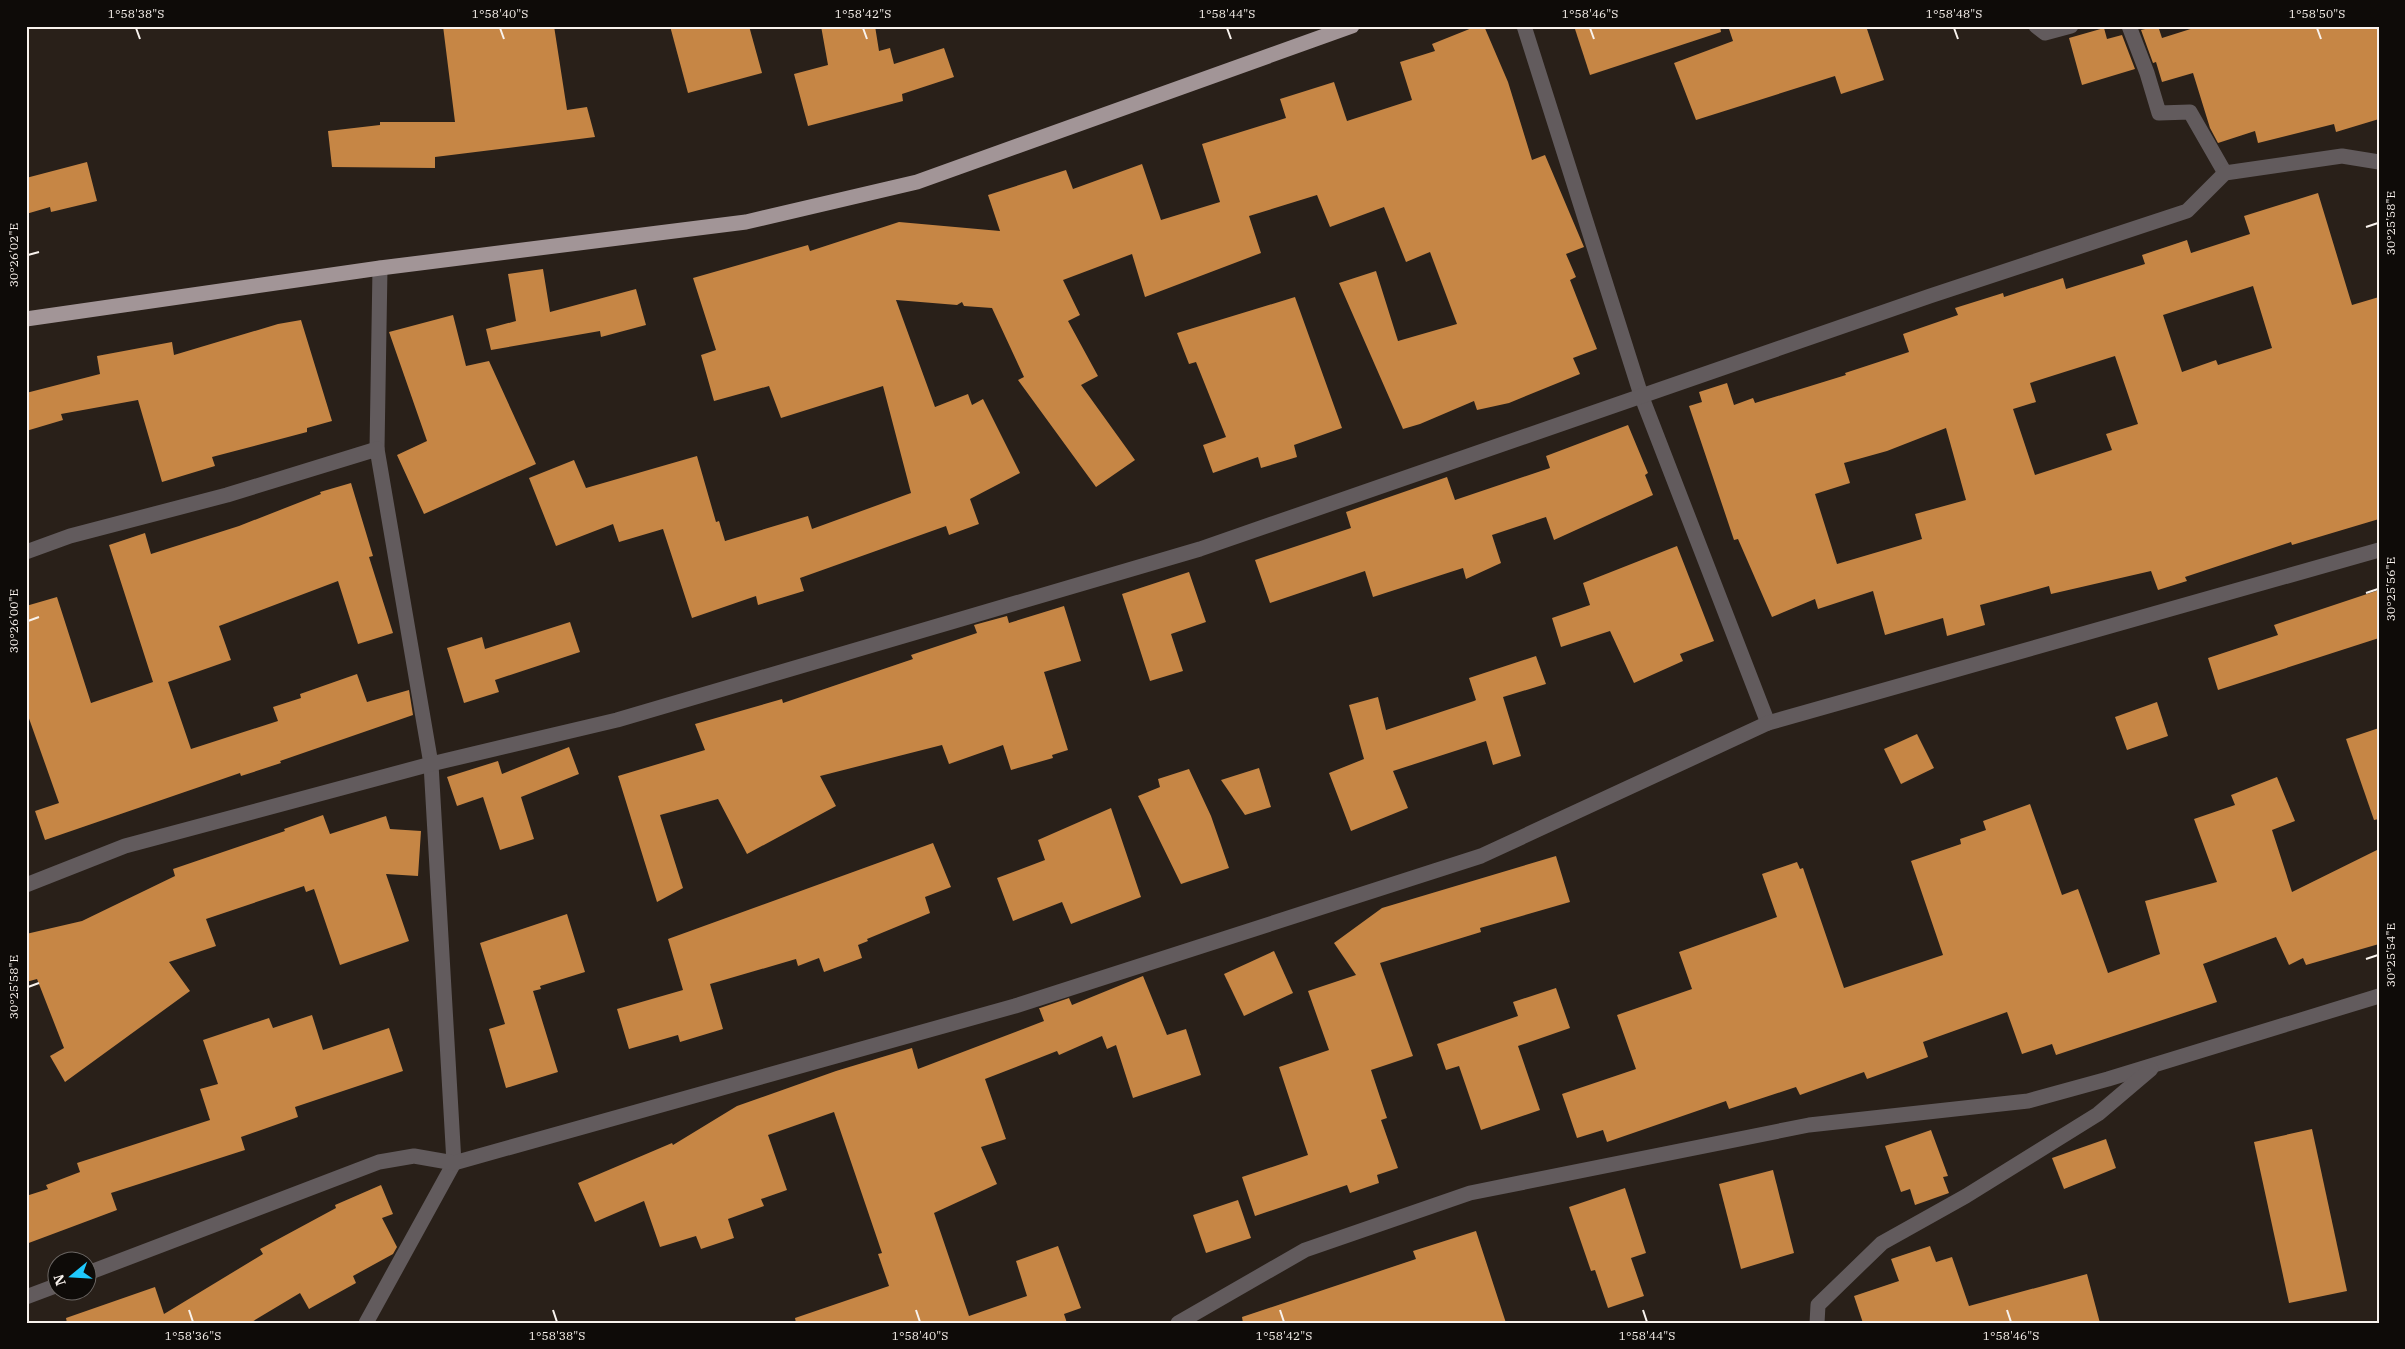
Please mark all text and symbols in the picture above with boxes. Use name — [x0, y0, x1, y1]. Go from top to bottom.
text: 1°58'38"S — [108, 6, 164, 21]
text: 1°58'40"S — [472, 6, 528, 21]
text: 1°58'42"S — [835, 6, 891, 21]
text: 1°58'44"S — [1199, 6, 1255, 21]
text: 1°58'46"S — [1562, 6, 1618, 21]
text: 1°58'48"S — [1926, 6, 1982, 21]
text: 1°58'50"S — [2289, 6, 2345, 21]
text: 30°25'58"E — [2383, 191, 2398, 255]
text: 30°26'02"E — [6, 223, 21, 287]
text: 30°25'56"E — [2383, 557, 2398, 621]
text: 30°26'00"E — [6, 589, 21, 653]
text: 30°25'54"E — [2383, 923, 2398, 987]
text: 30°25'58"E — [6, 955, 21, 1019]
north arrow — [48, 1252, 98, 1302]
text: N — [49, 1272, 70, 1288]
text: 1°58'36"S — [165, 1328, 221, 1343]
text: 1°58'38"S — [529, 1328, 585, 1343]
text: 1°58'40"S — [892, 1328, 948, 1343]
text: 1°58'42"S — [1256, 1328, 1312, 1343]
text: 1°58'44"S — [1619, 1328, 1675, 1343]
text: 1°58'46"S — [1983, 1328, 2039, 1343]

